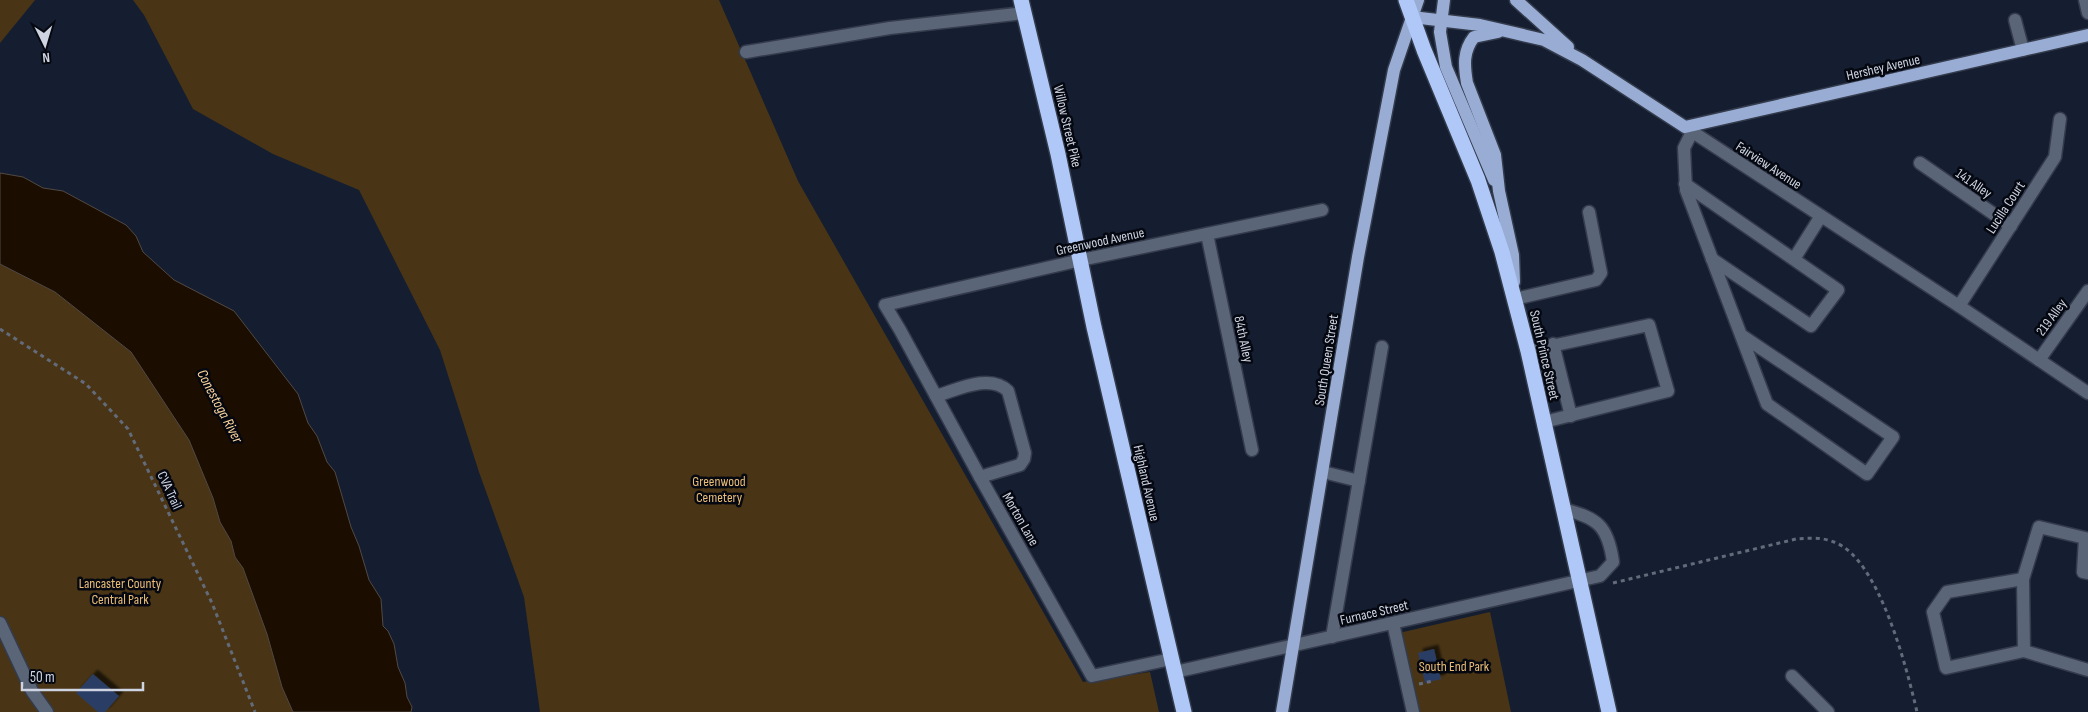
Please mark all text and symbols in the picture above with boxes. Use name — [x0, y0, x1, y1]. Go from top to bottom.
north arrow — [20, 20, 70, 70]
text: N — [42, 49, 51, 66]
street label: Hershey Avenue — [1845, 51, 1922, 84]
street label: Willow Street Pike — [1050, 83, 1085, 169]
street label: Fairview Avenue — [1733, 138, 1805, 193]
street label: 141 Alley — [1952, 165, 1996, 202]
street label: Lucilla Court — [1982, 178, 2029, 237]
street label: Greenwood Avenue — [1054, 224, 1146, 259]
street label: 219 Alley — [2032, 295, 2071, 339]
street label: South Prince Street — [1526, 309, 1563, 402]
street label: South Queen Street — [1311, 313, 1342, 407]
street label: 84th Alley — [1230, 314, 1257, 364]
water label: Conestoga River — [192, 366, 247, 447]
street label: Highland Avenue — [1130, 443, 1164, 523]
street label: CVA Trail — [153, 468, 186, 512]
park label: Greenwood Cemetery — [692, 473, 746, 506]
street label: Morton Lane — [999, 490, 1043, 549]
park label: Lancaster County Central Park — [79, 575, 162, 608]
street label: Furnace Street — [1338, 596, 1410, 629]
park label: South End Park — [1419, 658, 1490, 675]
scale bar — [22, 660, 144, 692]
text: 50 m — [30, 668, 55, 687]

